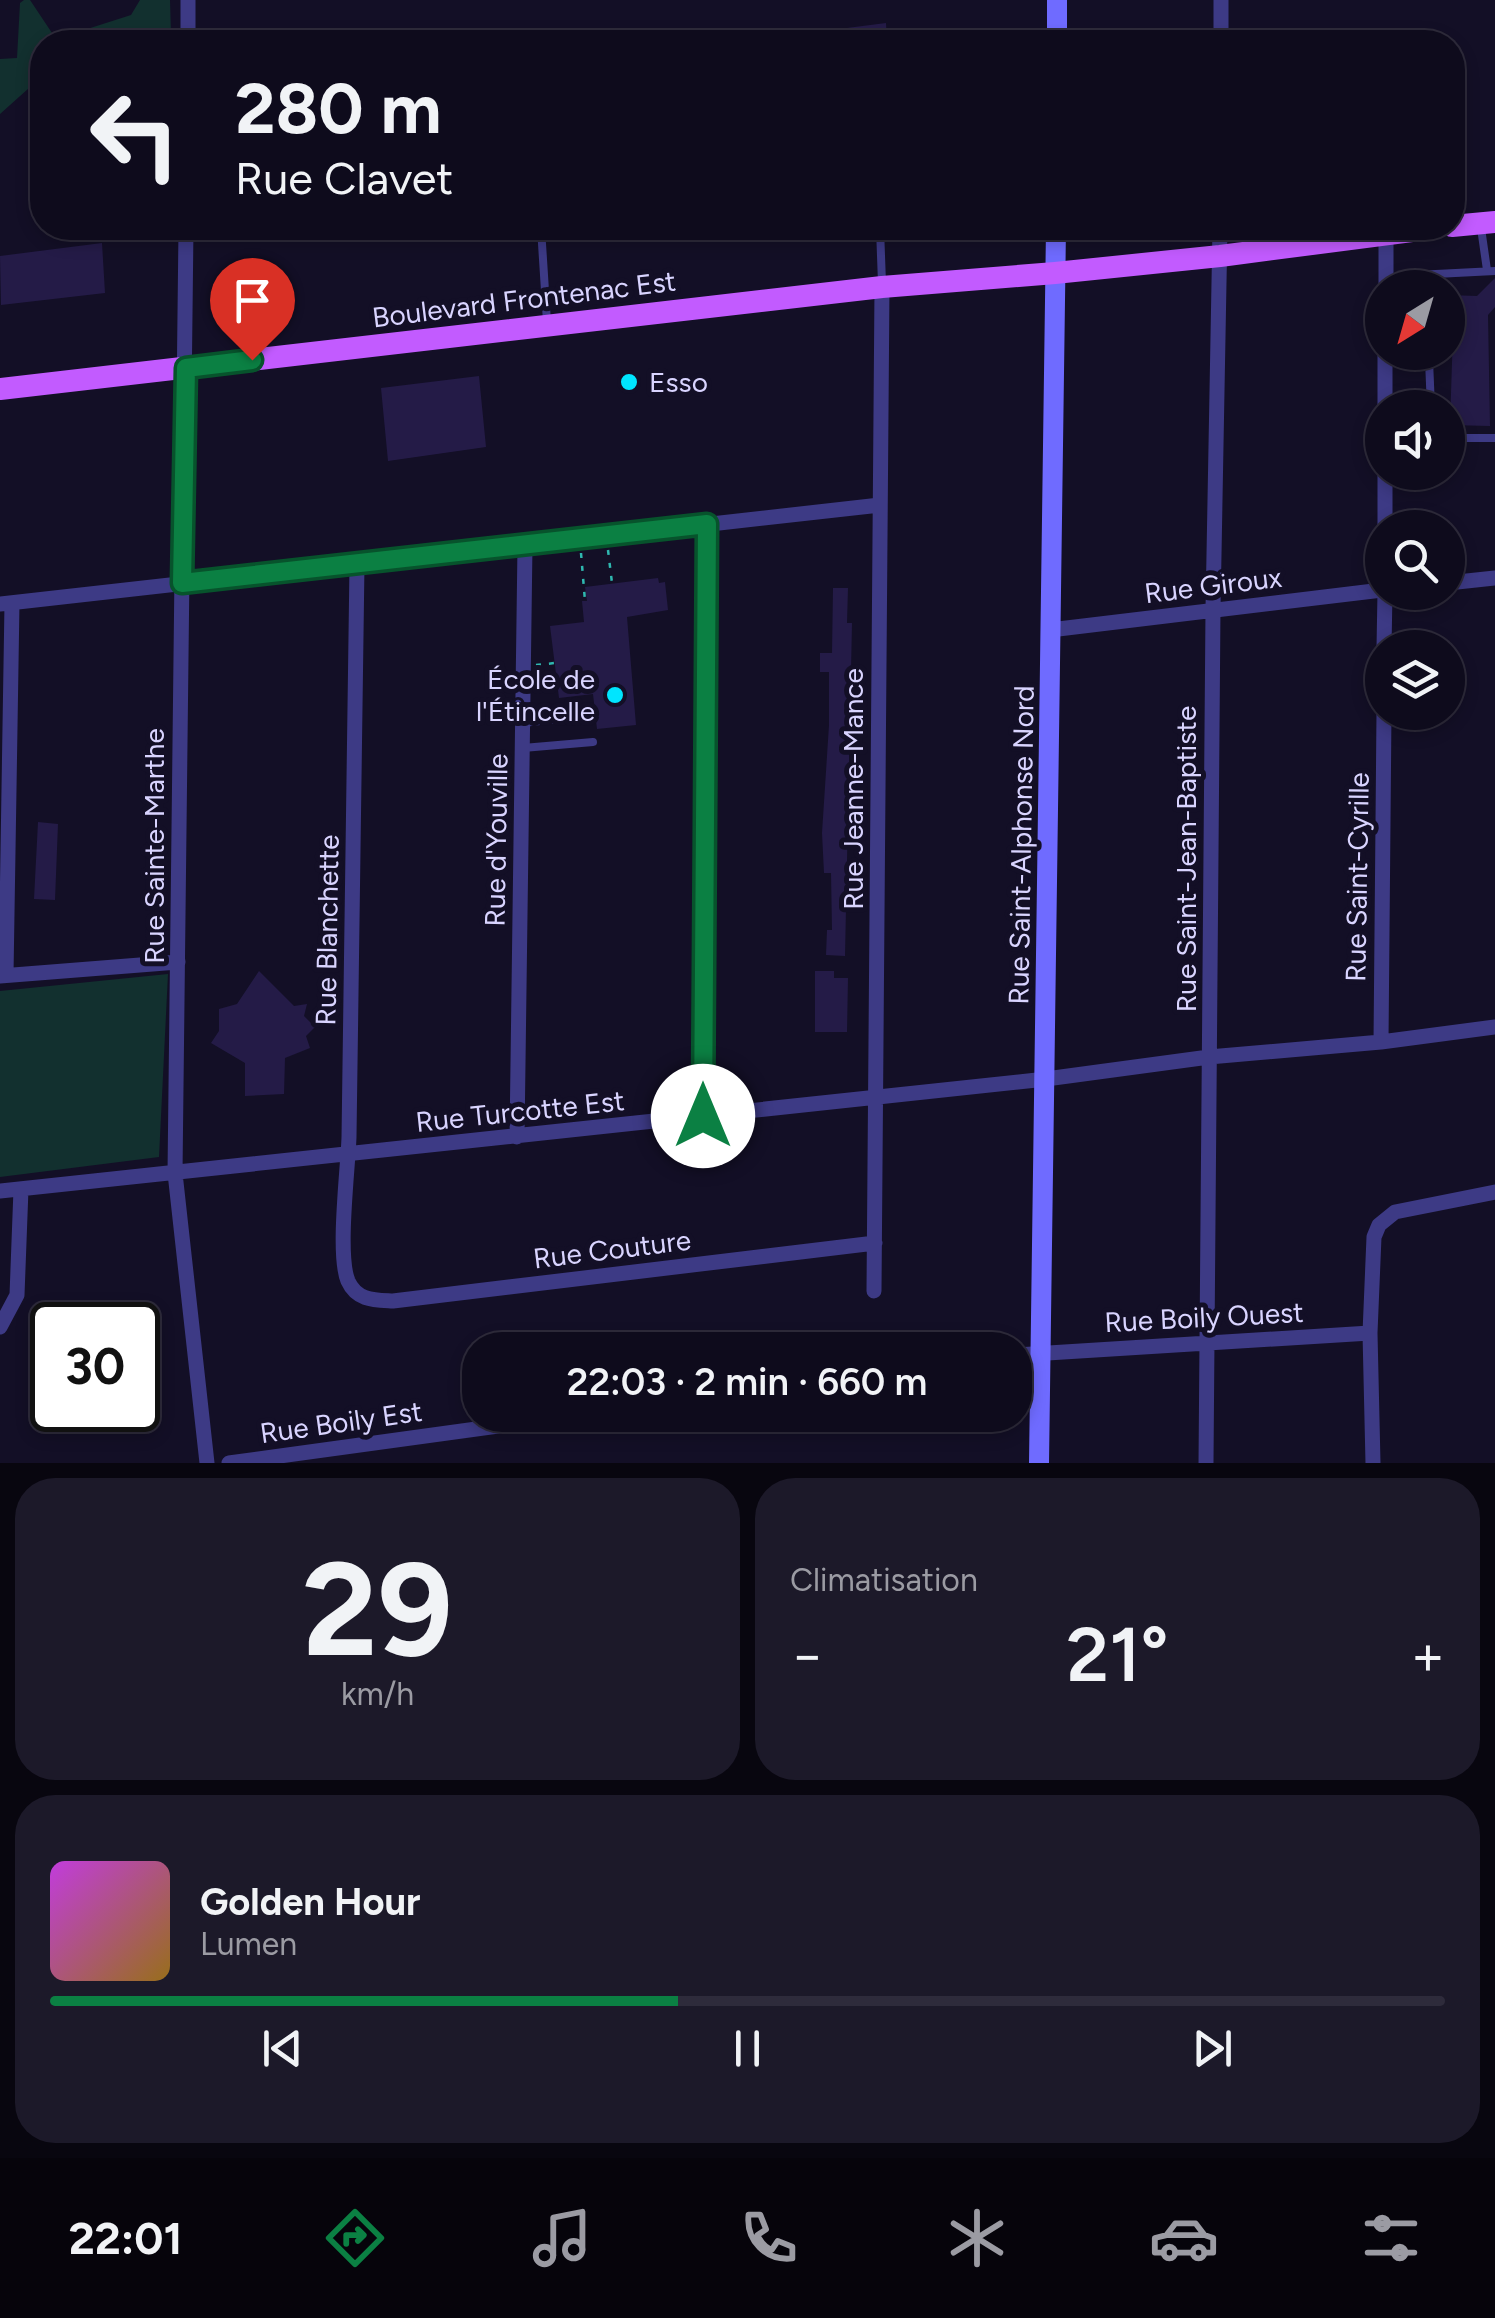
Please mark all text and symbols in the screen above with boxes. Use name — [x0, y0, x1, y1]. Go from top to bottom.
text: 280 m — [235, 66, 441, 151]
icon: left — [70, 70, 200, 200]
text: Rue Clavet — [235, 151, 453, 205]
pin — [210, 258, 295, 361]
street label: Boulevard Frontenac Est — [370, 264, 678, 334]
north arrow — [1365, 270, 1465, 370]
map controls — [1365, 270, 1465, 730]
icon: arrive — [225, 273, 280, 328]
place label: Esso — [649, 365, 708, 399]
marker: Esso — [618, 371, 640, 393]
button: sound — [1365, 390, 1465, 490]
button: search — [1365, 510, 1465, 610]
street label: Rue Giroux — [1143, 560, 1284, 610]
button: layers — [1365, 630, 1465, 730]
place label: École de l'Étincelle — [476, 662, 595, 728]
street label: Rue Jeanne-Mance — [836, 668, 870, 910]
marker: École de l'Étincelle — [604, 684, 626, 706]
street label: Rue Saint-Alphonse Nord — [1001, 685, 1041, 1005]
street label: Rue Saint-Jean-Baptiste — [1169, 706, 1203, 1012]
street label: Rue Sainte-Marthe — [137, 728, 171, 964]
street label: Rue d'Youville — [477, 753, 515, 927]
street label: Rue Saint-Cyrille — [1338, 772, 1376, 982]
street label: Rue Blanchette — [308, 834, 346, 1026]
position arrow — [651, 1064, 755, 1168]
street label: Rue Turcotte Est — [414, 1083, 626, 1139]
street label: Rue Couture — [531, 1222, 693, 1276]
street label: Rue Boily Ouest — [1104, 1295, 1304, 1339]
speed limit sign: 30 — [30, 1302, 160, 1432]
text: 22:03 · 2 min · 660 m — [567, 1359, 927, 1405]
street label: Rue Boily Est — [258, 1394, 424, 1450]
text: 29 — [302, 1532, 453, 1688]
text: Climatisation — [790, 1561, 978, 1599]
text: 21° — [1066, 1610, 1169, 1700]
text: − — [790, 1622, 824, 1688]
text: + — [1411, 1622, 1445, 1688]
text: km/h — [341, 1675, 414, 1713]
text: Golden Hour — [200, 1879, 421, 1925]
text: Lumen — [200, 1925, 297, 1963]
icon: previous — [255, 2021, 310, 2076]
icon: pause — [720, 2021, 775, 2076]
icon: next — [1185, 2021, 1240, 2076]
icon: directions — [320, 2203, 390, 2273]
icon: music — [527, 2203, 597, 2273]
icon: phone — [734, 2203, 804, 2273]
icon: climate — [942, 2203, 1012, 2273]
icon: car — [1149, 2203, 1219, 2273]
icon: filters — [1356, 2203, 1426, 2273]
text: 22:01 — [69, 2211, 182, 2265]

